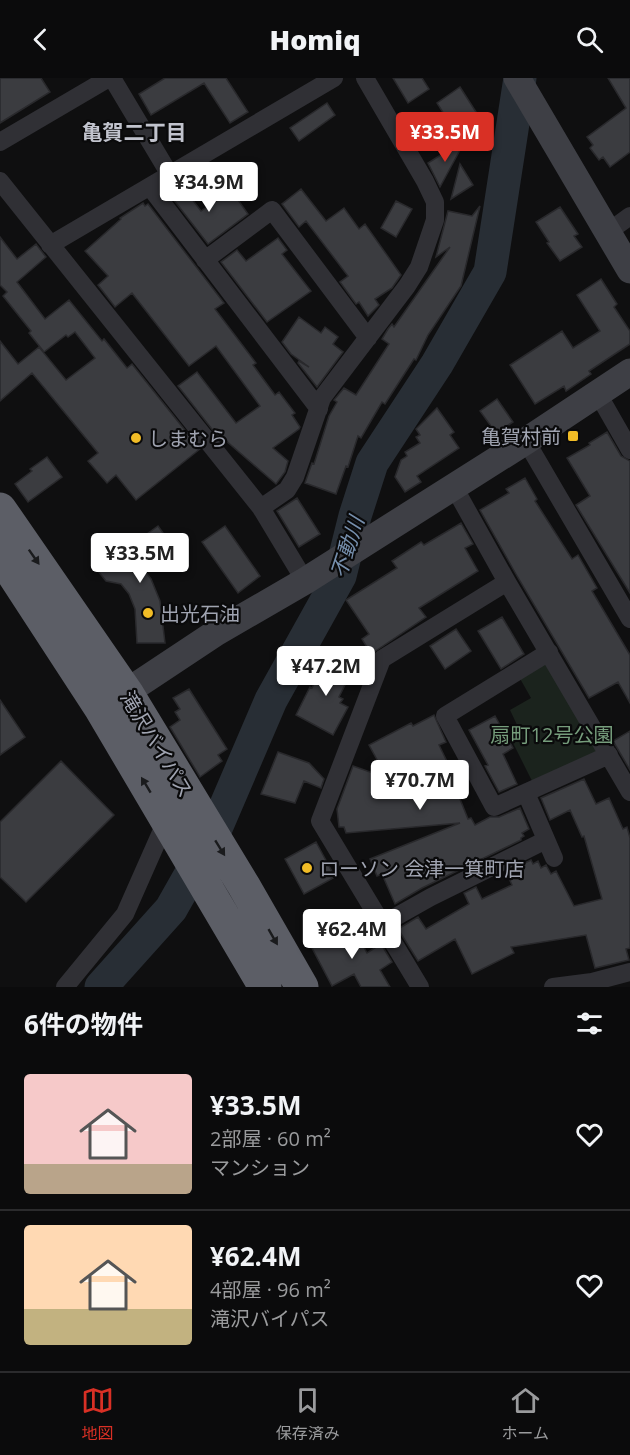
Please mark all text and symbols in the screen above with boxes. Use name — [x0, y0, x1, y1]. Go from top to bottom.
text: Homiq — [269, 21, 361, 58]
icon: back — [24, 23, 57, 56]
icon: search — [573, 23, 606, 56]
pin: ¥33.5M — [396, 112, 494, 163]
district label: 亀賀二丁目 — [82, 118, 187, 146]
text: ¥33.5M — [410, 118, 480, 145]
pin: ¥34.9M — [160, 162, 258, 213]
text: ¥34.9M — [174, 168, 244, 195]
place label: 亀賀村前 — [481, 423, 561, 450]
place label: しまむら — [148, 425, 228, 452]
marker: 亀賀村前 — [566, 429, 580, 443]
marker: しまむら — [129, 431, 143, 445]
water label: 不動川 — [324, 511, 371, 581]
pin: ¥33.5M — [91, 533, 189, 584]
text: ¥33.5M — [105, 539, 175, 566]
one-way arrow — [28, 548, 40, 564]
place label: 出光石油 — [160, 600, 240, 627]
marker: 出光石油 — [141, 606, 155, 620]
pin: ¥47.2M — [277, 646, 375, 697]
text: ¥47.2M — [291, 652, 361, 679]
street label: 滝沢バイパス — [115, 686, 199, 802]
park label: 扇町12号公園 — [491, 721, 613, 748]
pin: ¥70.7M — [371, 760, 469, 811]
text: ¥70.7M — [385, 766, 455, 793]
one-way arrow — [141, 777, 152, 793]
one-way arrow — [215, 840, 226, 856]
place label: ローソン 会津一箕町店 — [319, 855, 524, 882]
marker: ローソン 会津一箕町店 — [300, 861, 314, 875]
pin: ¥62.4M — [303, 909, 401, 960]
text: ¥62.4M — [317, 915, 387, 942]
one-way arrow — [268, 928, 278, 945]
text: 6件の物件 — [24, 1006, 143, 1042]
icon: filters — [573, 1007, 606, 1040]
text: ¥33.5M — [210, 1087, 301, 1123]
icon: home — [72, 1098, 144, 1170]
icon: heart — [573, 1118, 606, 1151]
text: 2部屋 · 60 m² — [210, 1125, 331, 1152]
text: マンション — [210, 1154, 310, 1181]
text: ¥62.4M — [210, 1238, 301, 1274]
icon: home — [72, 1249, 144, 1321]
icon: heart — [573, 1269, 606, 1302]
text: 4部屋 · 96 m² — [210, 1276, 331, 1303]
text: 滝沢バイパス — [210, 1305, 330, 1332]
tab: 地図 — [81, 1384, 114, 1444]
tab: 保存済み — [276, 1384, 340, 1444]
tab: ホーム — [502, 1384, 549, 1444]

